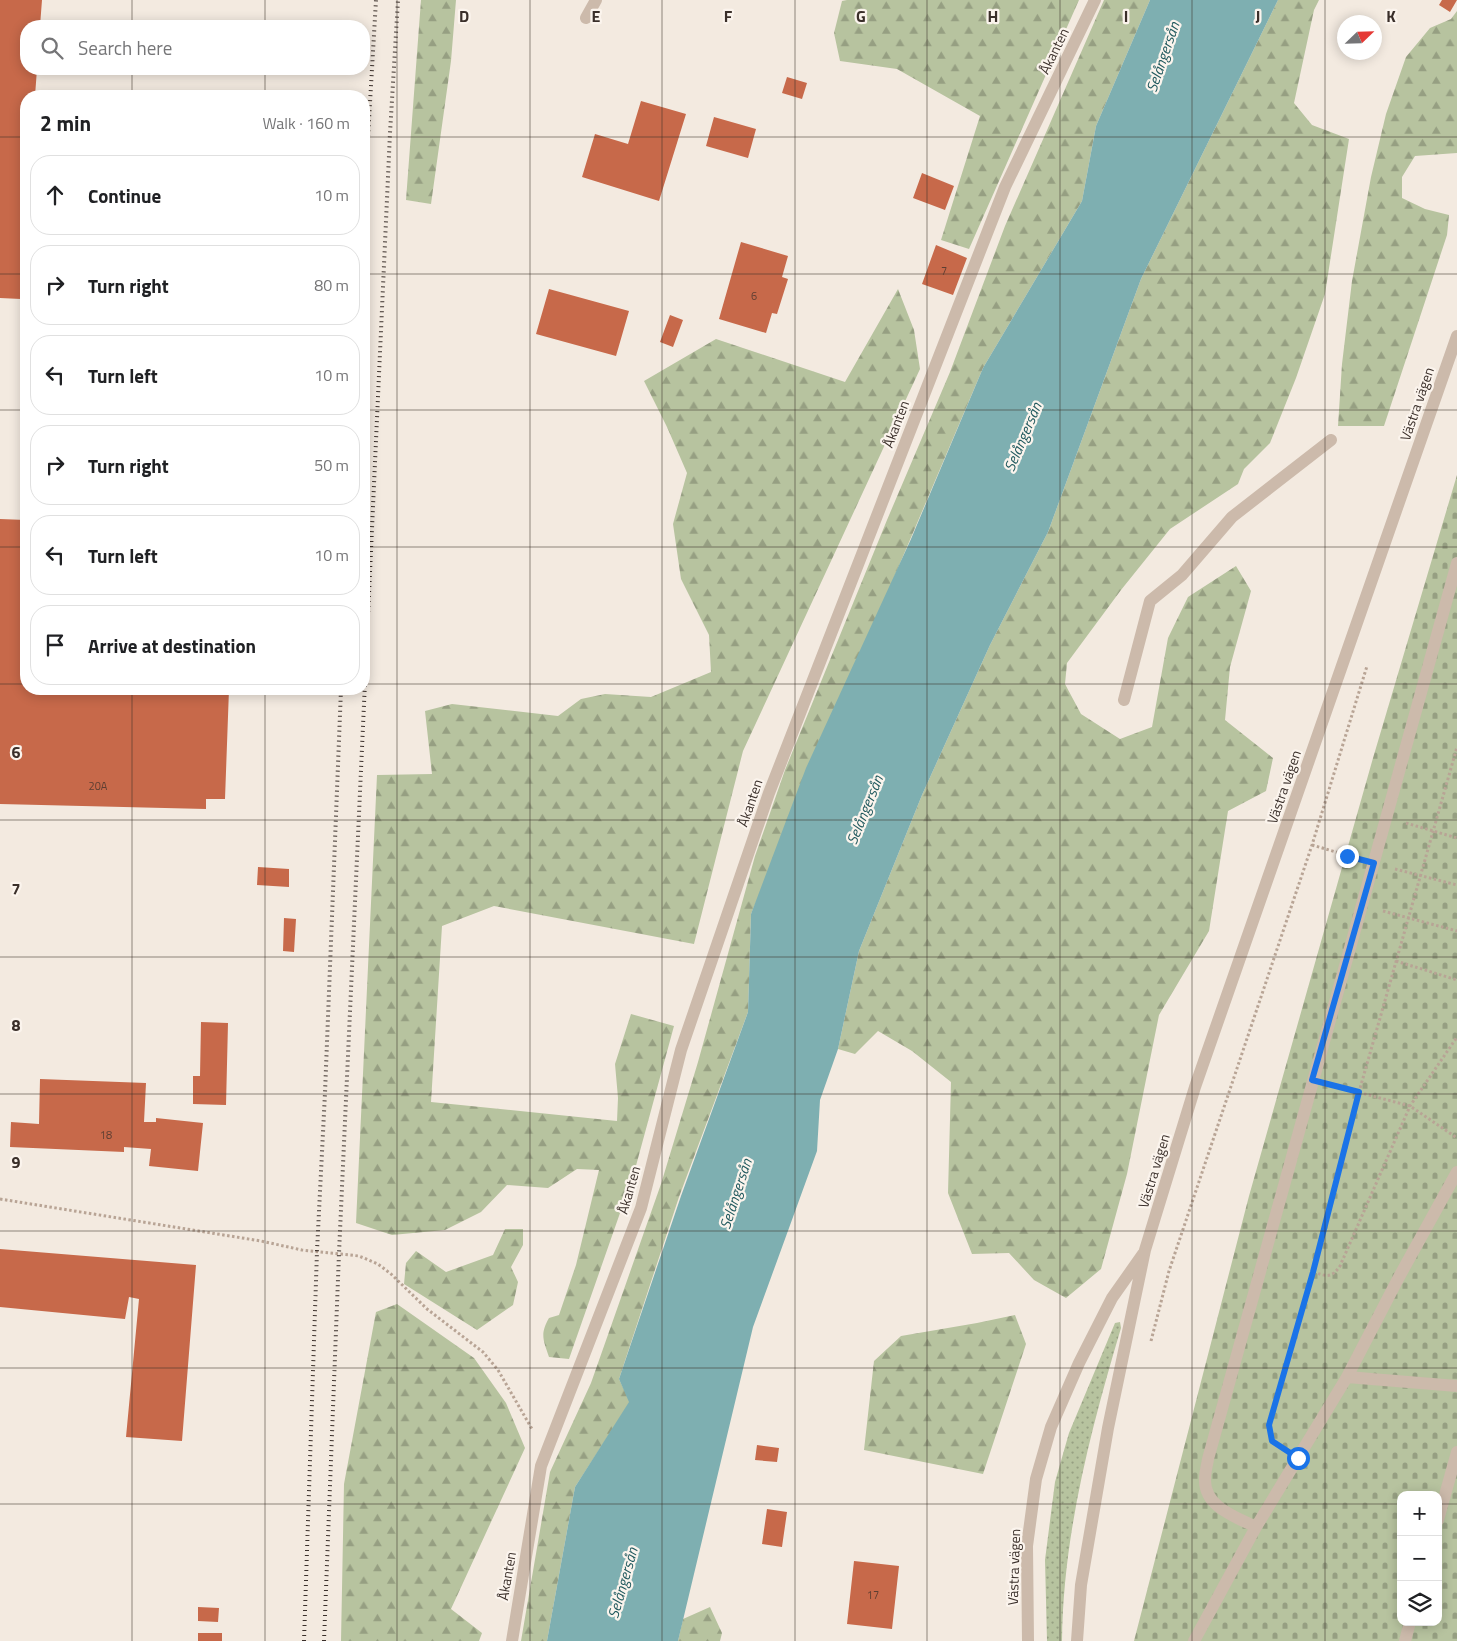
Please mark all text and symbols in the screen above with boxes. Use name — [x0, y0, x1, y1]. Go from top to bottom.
text: D — [459, 4, 469, 28]
text: E — [592, 4, 601, 28]
text: F — [724, 4, 733, 28]
text: G — [856, 4, 866, 28]
text: H — [988, 4, 998, 28]
text: I — [1124, 4, 1128, 28]
text: J — [1256, 4, 1260, 28]
text: K — [1386, 4, 1396, 28]
north arrow — [1337, 15, 1382, 60]
water label: Selångersån — [1140, 18, 1185, 95]
search box — [20, 20, 370, 75]
street label: Åkanten — [1033, 24, 1074, 77]
text: Search here — [78, 33, 172, 62]
icon: search — [38, 34, 66, 62]
text: 2 min — [40, 107, 91, 139]
text: Walk · 160 m — [262, 111, 350, 135]
icon: ahead — [41, 181, 69, 209]
text: Continue — [88, 181, 161, 210]
text: 10 m — [314, 183, 349, 207]
house number: 7 — [941, 263, 947, 279]
icon: right — [41, 271, 69, 299]
text: Turn right — [88, 271, 169, 300]
text: 80 m — [314, 273, 349, 297]
house number: 6 — [751, 288, 757, 304]
icon: left — [41, 361, 69, 389]
text: Turn left — [88, 361, 158, 390]
text: 10 m — [314, 363, 349, 387]
street label: Västra vägen — [1394, 364, 1439, 443]
street label: Åkanten — [877, 397, 914, 450]
water label: Selångersån — [998, 398, 1048, 475]
icon: right — [41, 451, 69, 479]
text: Turn right — [88, 451, 169, 480]
text: 50 m — [314, 453, 349, 477]
icon: left — [41, 541, 69, 569]
text: Turn left — [88, 541, 158, 570]
text: 10 m — [314, 543, 349, 567]
icon: arrive — [41, 631, 69, 659]
text: Arrive at destination — [88, 631, 256, 660]
text: 6 — [12, 740, 21, 764]
street label: Västra vägen — [1261, 747, 1306, 826]
water label: Selångersån — [840, 771, 889, 848]
street label: Åkanten — [732, 776, 767, 829]
house number: 20A — [89, 778, 108, 794]
route end — [1336, 845, 1359, 868]
text: 7 — [12, 877, 20, 901]
text: 8 — [12, 1013, 21, 1037]
house number: 18 — [100, 1127, 112, 1143]
street label: Västra vägen — [1132, 1131, 1175, 1211]
text: 9 — [12, 1150, 21, 1174]
water label: Selångersån — [713, 1155, 758, 1232]
street label: Åkanten — [612, 1163, 645, 1216]
route start — [1287, 1447, 1310, 1470]
map controls — [1397, 1491, 1442, 1626]
button: + — [1397, 1491, 1442, 1536]
street label: Västra vägen — [1002, 1528, 1025, 1606]
button: − — [1397, 1536, 1442, 1581]
water label: Selångersån — [601, 1544, 644, 1621]
street label: Åkanten — [492, 1550, 521, 1602]
button: layers — [1397, 1581, 1442, 1626]
house number: 17 — [867, 1587, 879, 1603]

